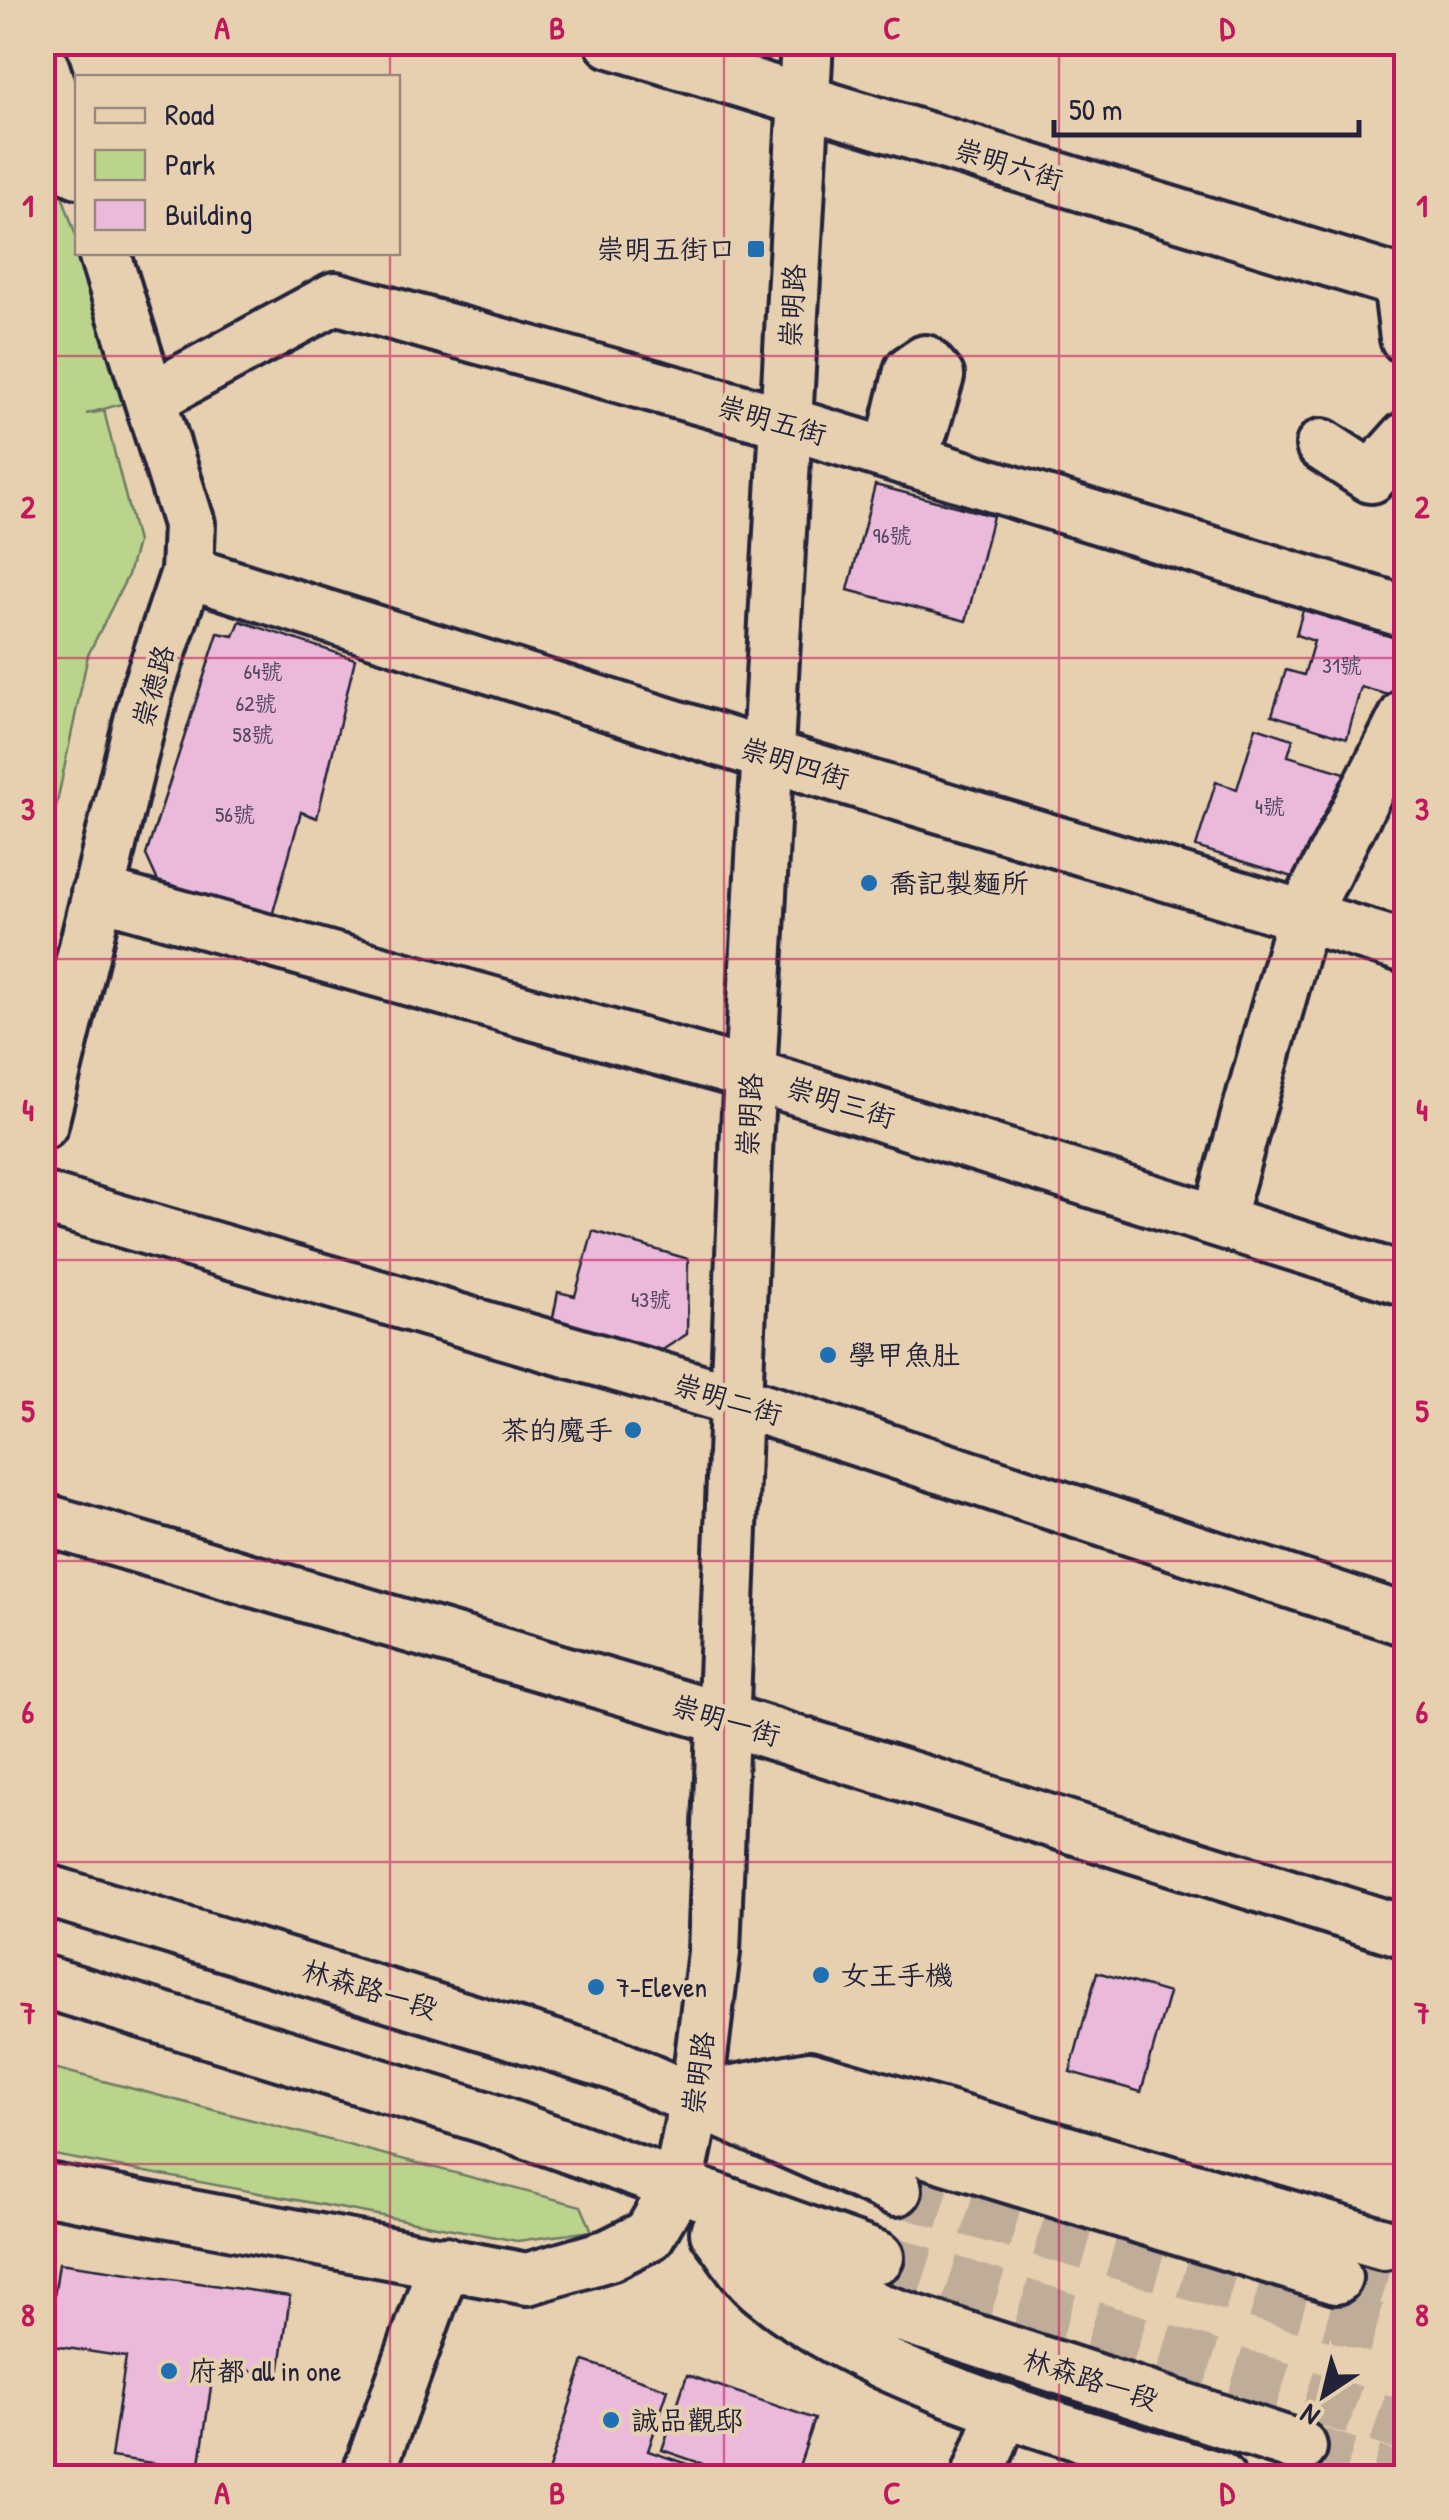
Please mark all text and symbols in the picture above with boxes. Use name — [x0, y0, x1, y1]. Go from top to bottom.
text: A — [214, 6, 230, 49]
text: B — [549, 6, 565, 49]
text: C — [883, 6, 901, 49]
text: D — [1219, 6, 1235, 49]
legend — [75, 75, 400, 255]
scale bar — [1054, 75, 1359, 137]
text: 50 m — [1069, 89, 1122, 129]
text: Road — [165, 94, 214, 134]
street label: 崇明六街 — [950, 129, 1068, 199]
text: Park — [165, 144, 215, 184]
text: 1 — [22, 184, 34, 227]
text: 1 — [1416, 184, 1428, 227]
text: Building — [165, 194, 252, 234]
place label: 崇明五街口 — [596, 230, 736, 268]
marker: 崇明五街口 — [745, 238, 767, 260]
street label: 崇明路 — [771, 263, 813, 349]
street label: 崇明五街 — [713, 386, 831, 454]
text: 2 — [21, 485, 37, 528]
text: 2 — [1415, 485, 1431, 528]
house number: 96號 — [873, 520, 911, 550]
street label: 崇德路 — [123, 640, 183, 732]
house number: 31號 — [1322, 650, 1362, 680]
house number: 64號 — [243, 656, 283, 686]
house number: 62號 — [235, 688, 277, 718]
house number: 58號 — [233, 719, 273, 749]
street label: 崇明四街 — [736, 728, 854, 798]
text: 3 — [21, 787, 35, 830]
text: 3 — [1415, 787, 1429, 830]
house number: 4號 — [1255, 791, 1285, 821]
house number: 56號 — [215, 799, 255, 829]
place label: 喬記製麵所 — [889, 864, 1029, 902]
marker: 喬記製麵所 — [858, 872, 880, 894]
street label: 崇明三街 — [782, 1067, 900, 1137]
street label: 崇明路 — [728, 1072, 770, 1158]
text: 4 — [22, 1088, 34, 1131]
text: 4 — [1416, 1088, 1428, 1131]
house number: 43號 — [631, 1284, 671, 1314]
place label: 學甲魚肚 — [848, 1336, 960, 1374]
marker: 學甲魚肚 — [817, 1344, 839, 1366]
street label: 崇明二街 — [669, 1364, 787, 1434]
text: 5 — [21, 1389, 35, 1432]
text: 5 — [1415, 1389, 1429, 1432]
place label: 茶的魔手 — [501, 1411, 613, 1449]
marker: 茶的魔手 — [622, 1419, 644, 1441]
street label: 崇明一街 — [667, 1685, 785, 1755]
text: 6 — [22, 1690, 35, 1733]
text: 6 — [1416, 1690, 1429, 1733]
street label: 林森路一段 — [297, 1950, 443, 2028]
place label: 女王手機 — [841, 1956, 953, 1994]
marker: 女王手機 — [810, 1964, 832, 1986]
place label: 7-Eleven — [616, 1968, 707, 2006]
marker: 7-Eleven — [585, 1976, 607, 1998]
text: 7 — [20, 1991, 36, 2034]
text: 7 — [1414, 1991, 1430, 2034]
street label: 崇明路 — [673, 2029, 723, 2117]
text: 8 — [21, 2293, 35, 2336]
text: 8 — [1415, 2293, 1429, 2336]
street label: 林森路一段 — [1019, 2339, 1163, 2419]
north arrow — [1274, 2345, 1374, 2445]
place label: 府都 all in one — [189, 2352, 341, 2390]
marker: 府都 all in one — [158, 2360, 180, 2382]
text: N — [1293, 2396, 1327, 2435]
place label: 誠品觀邸 — [631, 2401, 743, 2439]
marker: 誠品觀邸 — [600, 2409, 622, 2431]
text: A — [214, 2471, 230, 2514]
text: B — [549, 2471, 565, 2514]
text: C — [883, 2471, 901, 2514]
text: D — [1219, 2471, 1235, 2514]

